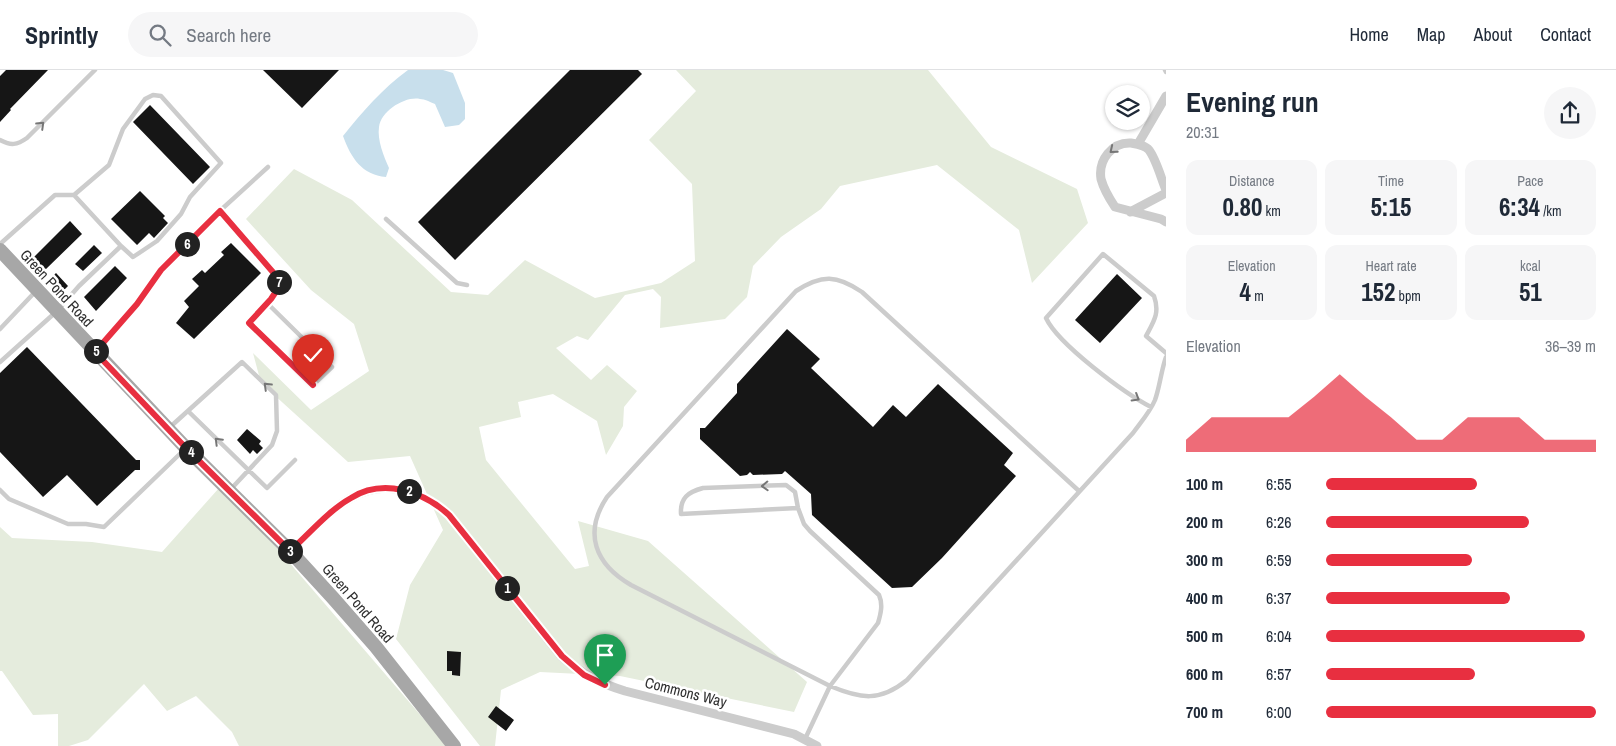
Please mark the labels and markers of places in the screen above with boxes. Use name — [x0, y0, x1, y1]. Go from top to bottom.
pin: 6 — [174, 232, 200, 256]
pin: 7 — [266, 270, 292, 294]
pin — [292, 334, 334, 385]
pin: 5 — [84, 338, 108, 364]
pin: 4 — [178, 440, 204, 464]
pin: 2 — [396, 478, 422, 504]
pin: 3 — [278, 538, 302, 564]
pin: 1 — [494, 576, 520, 600]
pin — [584, 634, 626, 685]

